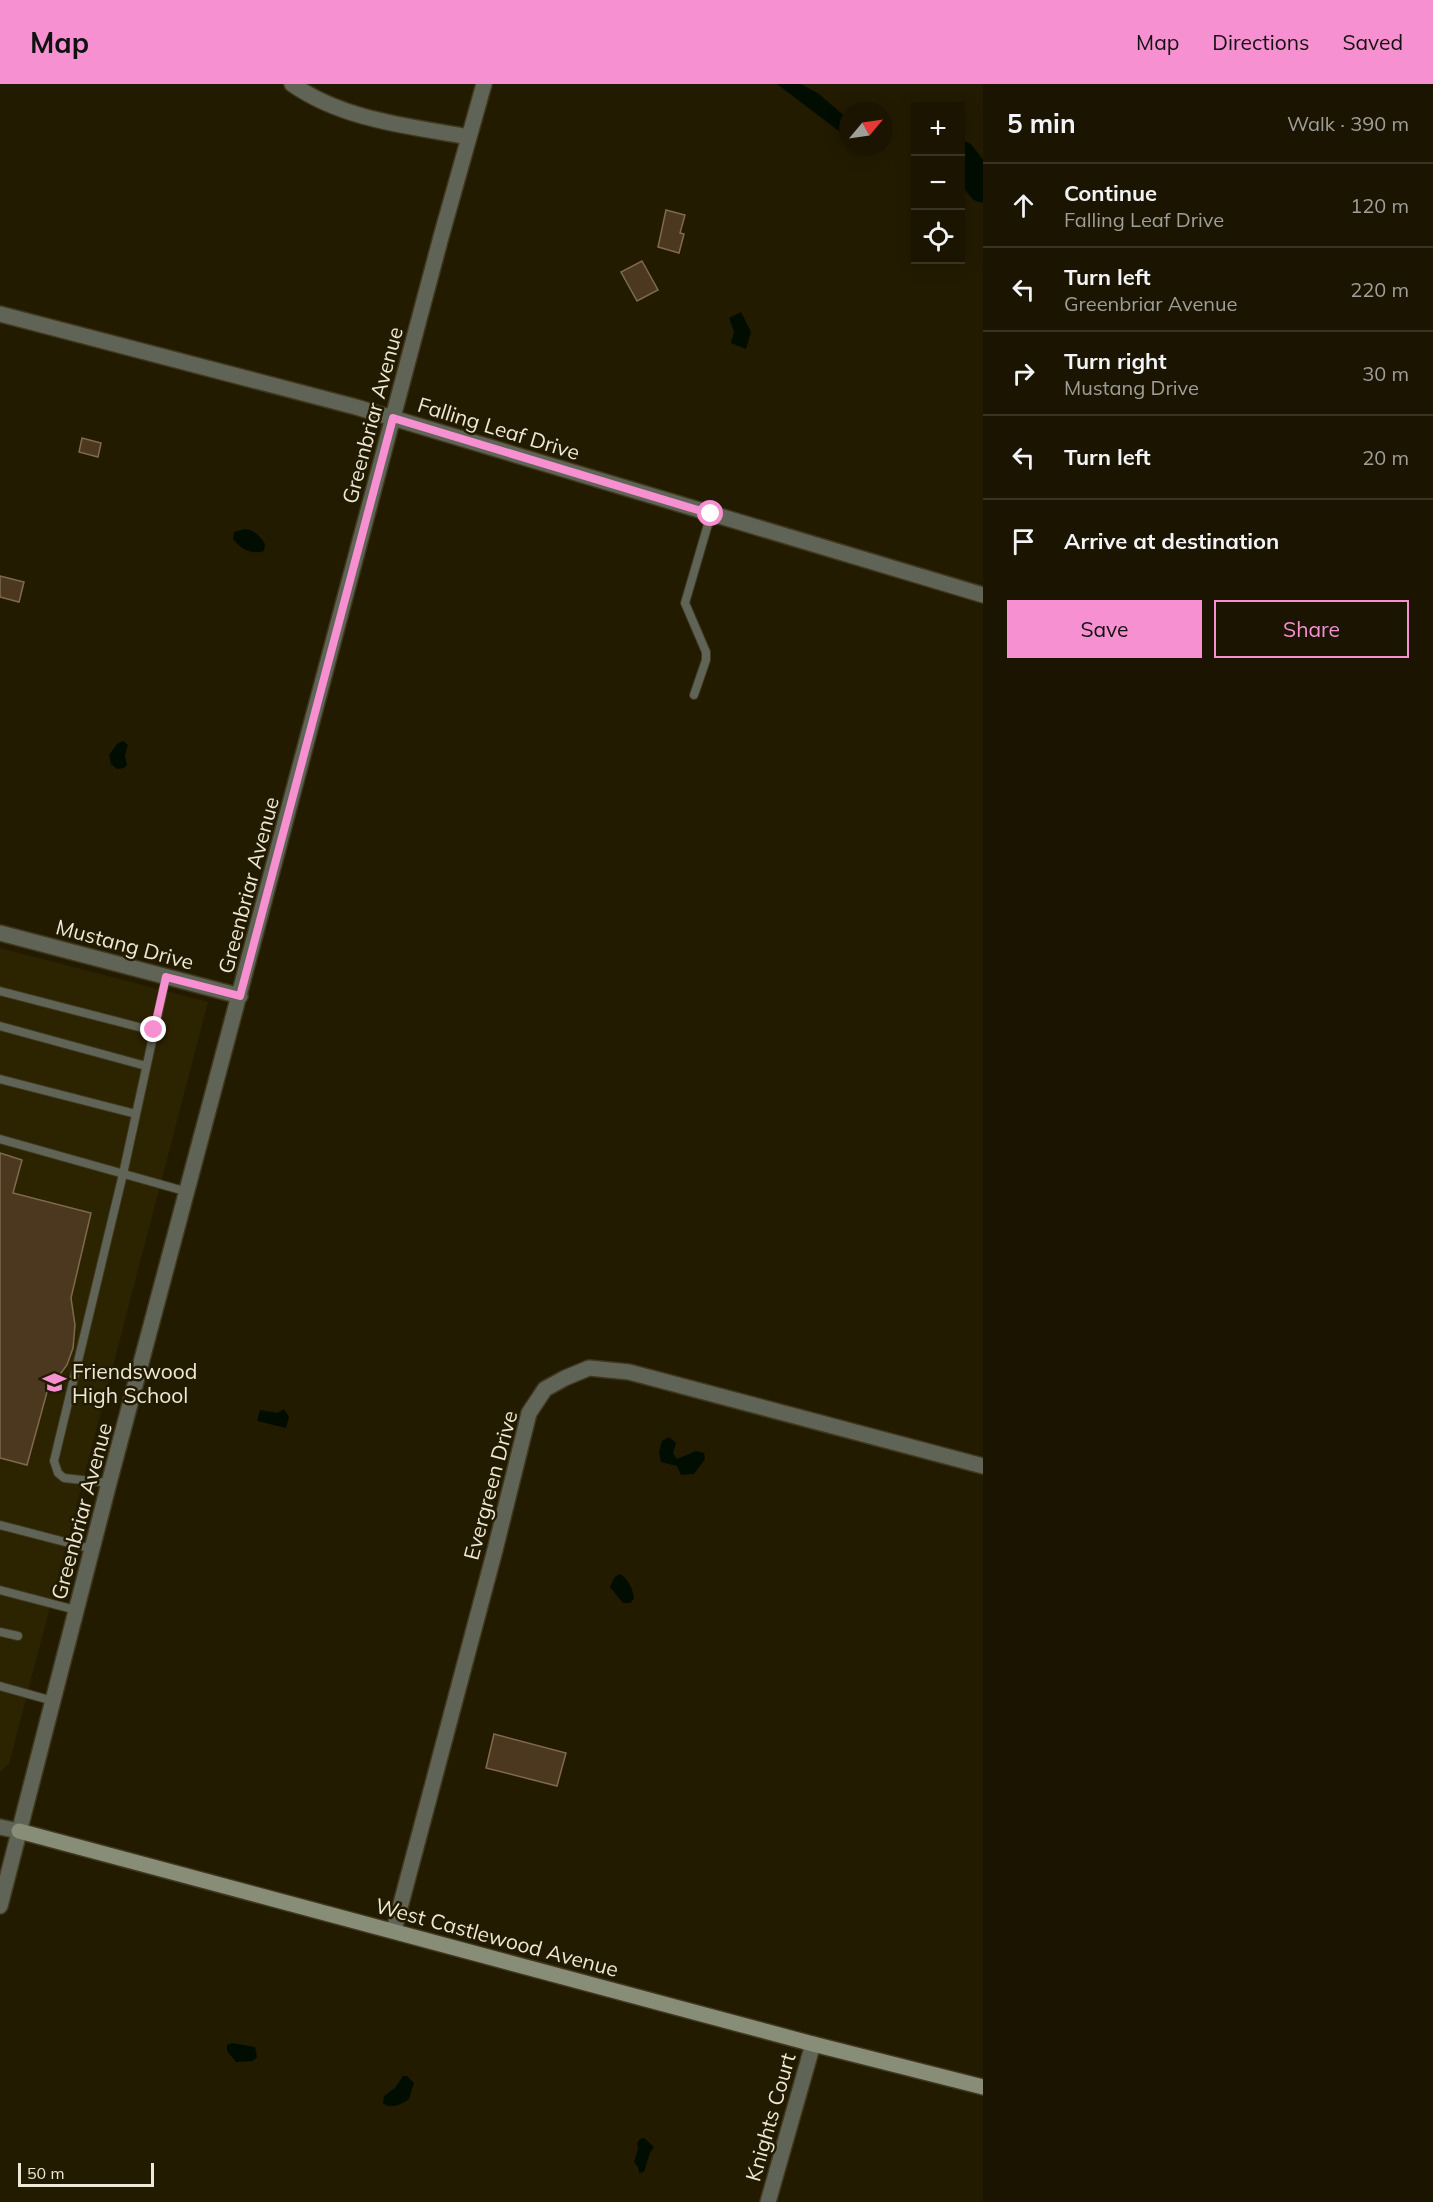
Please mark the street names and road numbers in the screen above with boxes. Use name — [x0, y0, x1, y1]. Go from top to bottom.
street label: Greenbriar Avenue — [336, 324, 408, 506]
street label: Falling Leaf Drive — [415, 391, 583, 465]
street label: Greenbriar Avenue — [212, 794, 284, 976]
street label: Mustang Drive — [53, 913, 197, 975]
street label: Evergreen Drive — [458, 1407, 522, 1563]
street label: Greenbriar Avenue — [45, 1420, 117, 1602]
street label: West Castlewood Avenue — [373, 1892, 621, 1982]
street label: Knights Court — [739, 2050, 801, 2184]

